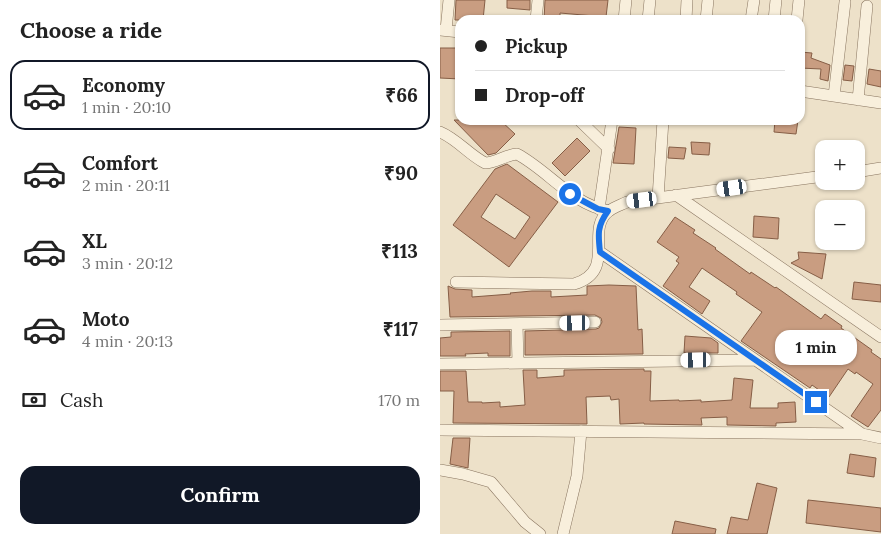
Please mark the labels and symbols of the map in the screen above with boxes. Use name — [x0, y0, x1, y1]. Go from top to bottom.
car — [716, 178, 747, 198]
route start — [559, 183, 581, 205]
car — [626, 191, 657, 209]
car — [559, 315, 590, 331]
callout: 1 min — [775, 330, 857, 364]
car — [680, 352, 711, 368]
route end — [805, 391, 827, 413]

